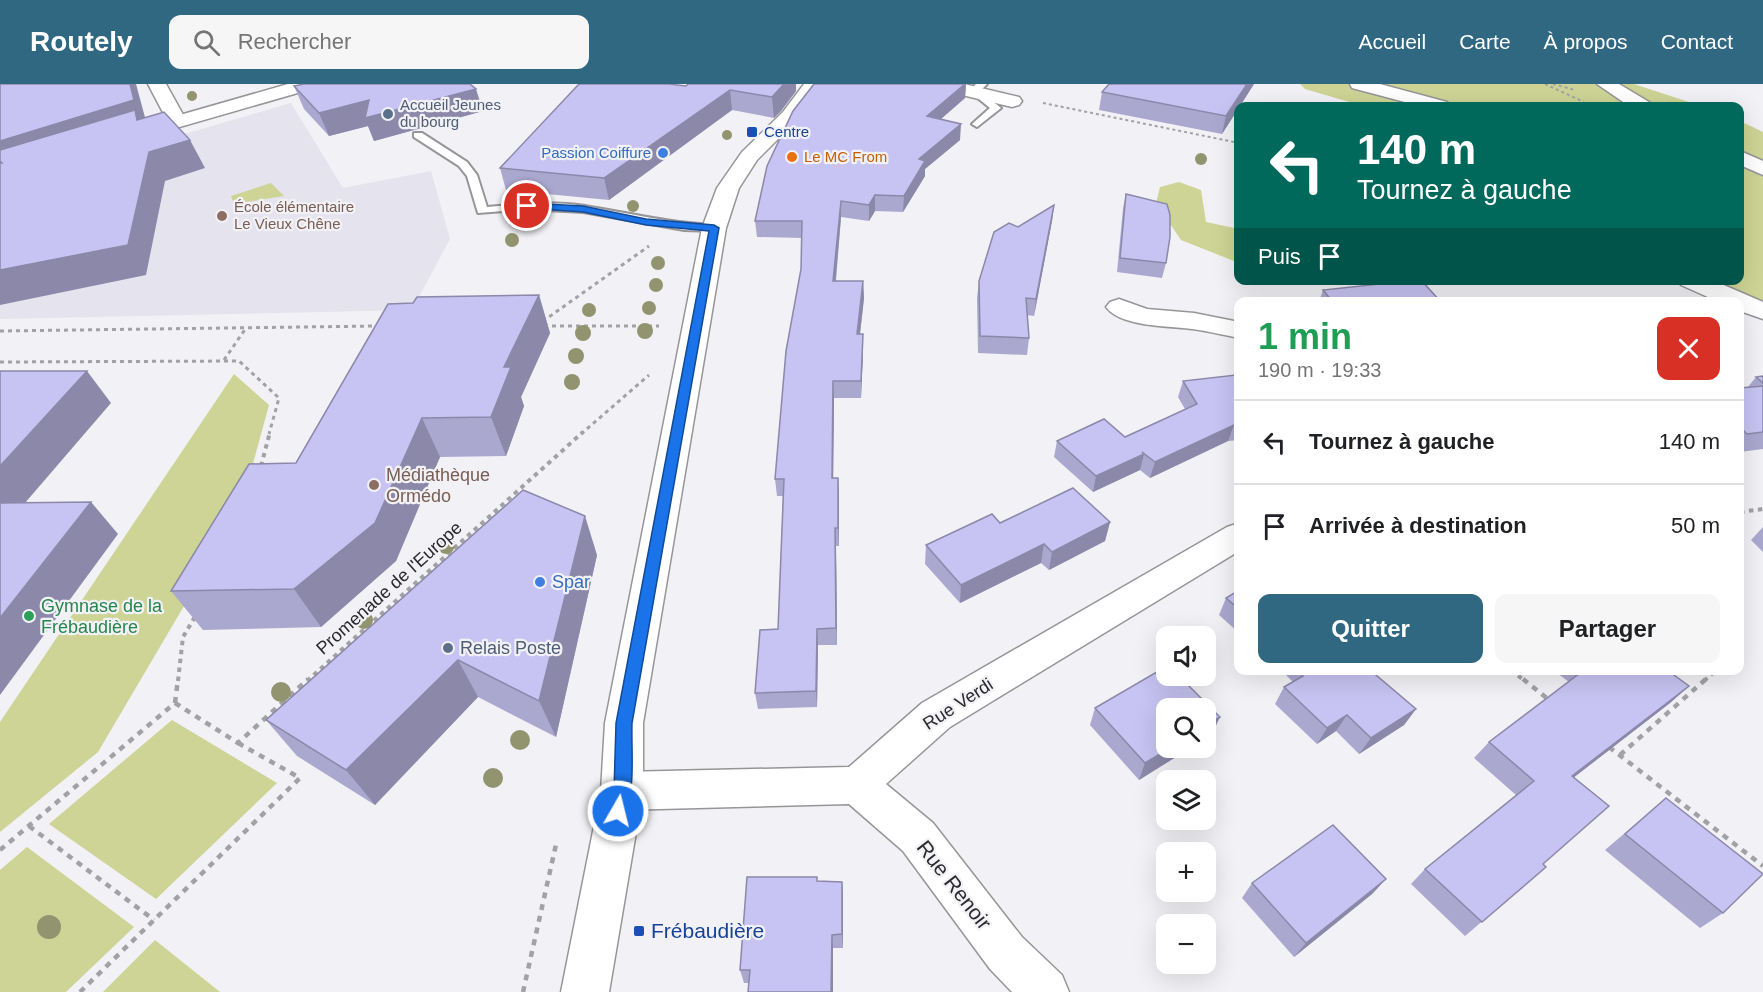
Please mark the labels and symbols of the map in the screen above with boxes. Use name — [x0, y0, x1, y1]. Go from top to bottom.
place label: Accueil Jeunes du bourg — [400, 96, 501, 130]
marker: Accueil Jeunes du bourg — [381, 107, 395, 121]
place label: Centre — [764, 123, 809, 140]
marker: Centre — [745, 125, 759, 139]
place label: Passion Coiffure — [541, 144, 651, 161]
marker: Passion Coiffure — [656, 146, 670, 160]
place label: Le MC From — [804, 148, 887, 165]
marker: Le MC From — [785, 150, 799, 164]
pin — [501, 180, 552, 231]
place label: École élémentaire Le Vieux Chêne — [234, 198, 354, 232]
marker: École élémentaire Le Vieux Chêne — [215, 209, 229, 223]
place label: Médiathèque Ormédo — [386, 465, 490, 506]
marker: Médiathèque Ormédo — [367, 478, 381, 492]
street label: Promenade de l'Europe — [312, 517, 466, 659]
place label: Spar — [552, 572, 590, 592]
marker: Spar — [533, 575, 547, 589]
place label: Gymnase de la Frébaudière — [41, 596, 163, 637]
marker: Gymnase de la Frébaudière — [22, 609, 36, 623]
place label: Relais Poste — [460, 638, 561, 658]
marker: Relais Poste — [441, 641, 455, 655]
street label: Rue Verdi — [919, 674, 997, 734]
position arrow — [586, 779, 650, 843]
street label: Rue Renoir — [913, 836, 996, 934]
place label: Frébaudière — [651, 919, 764, 942]
marker: Frébaudière — [632, 924, 646, 938]

